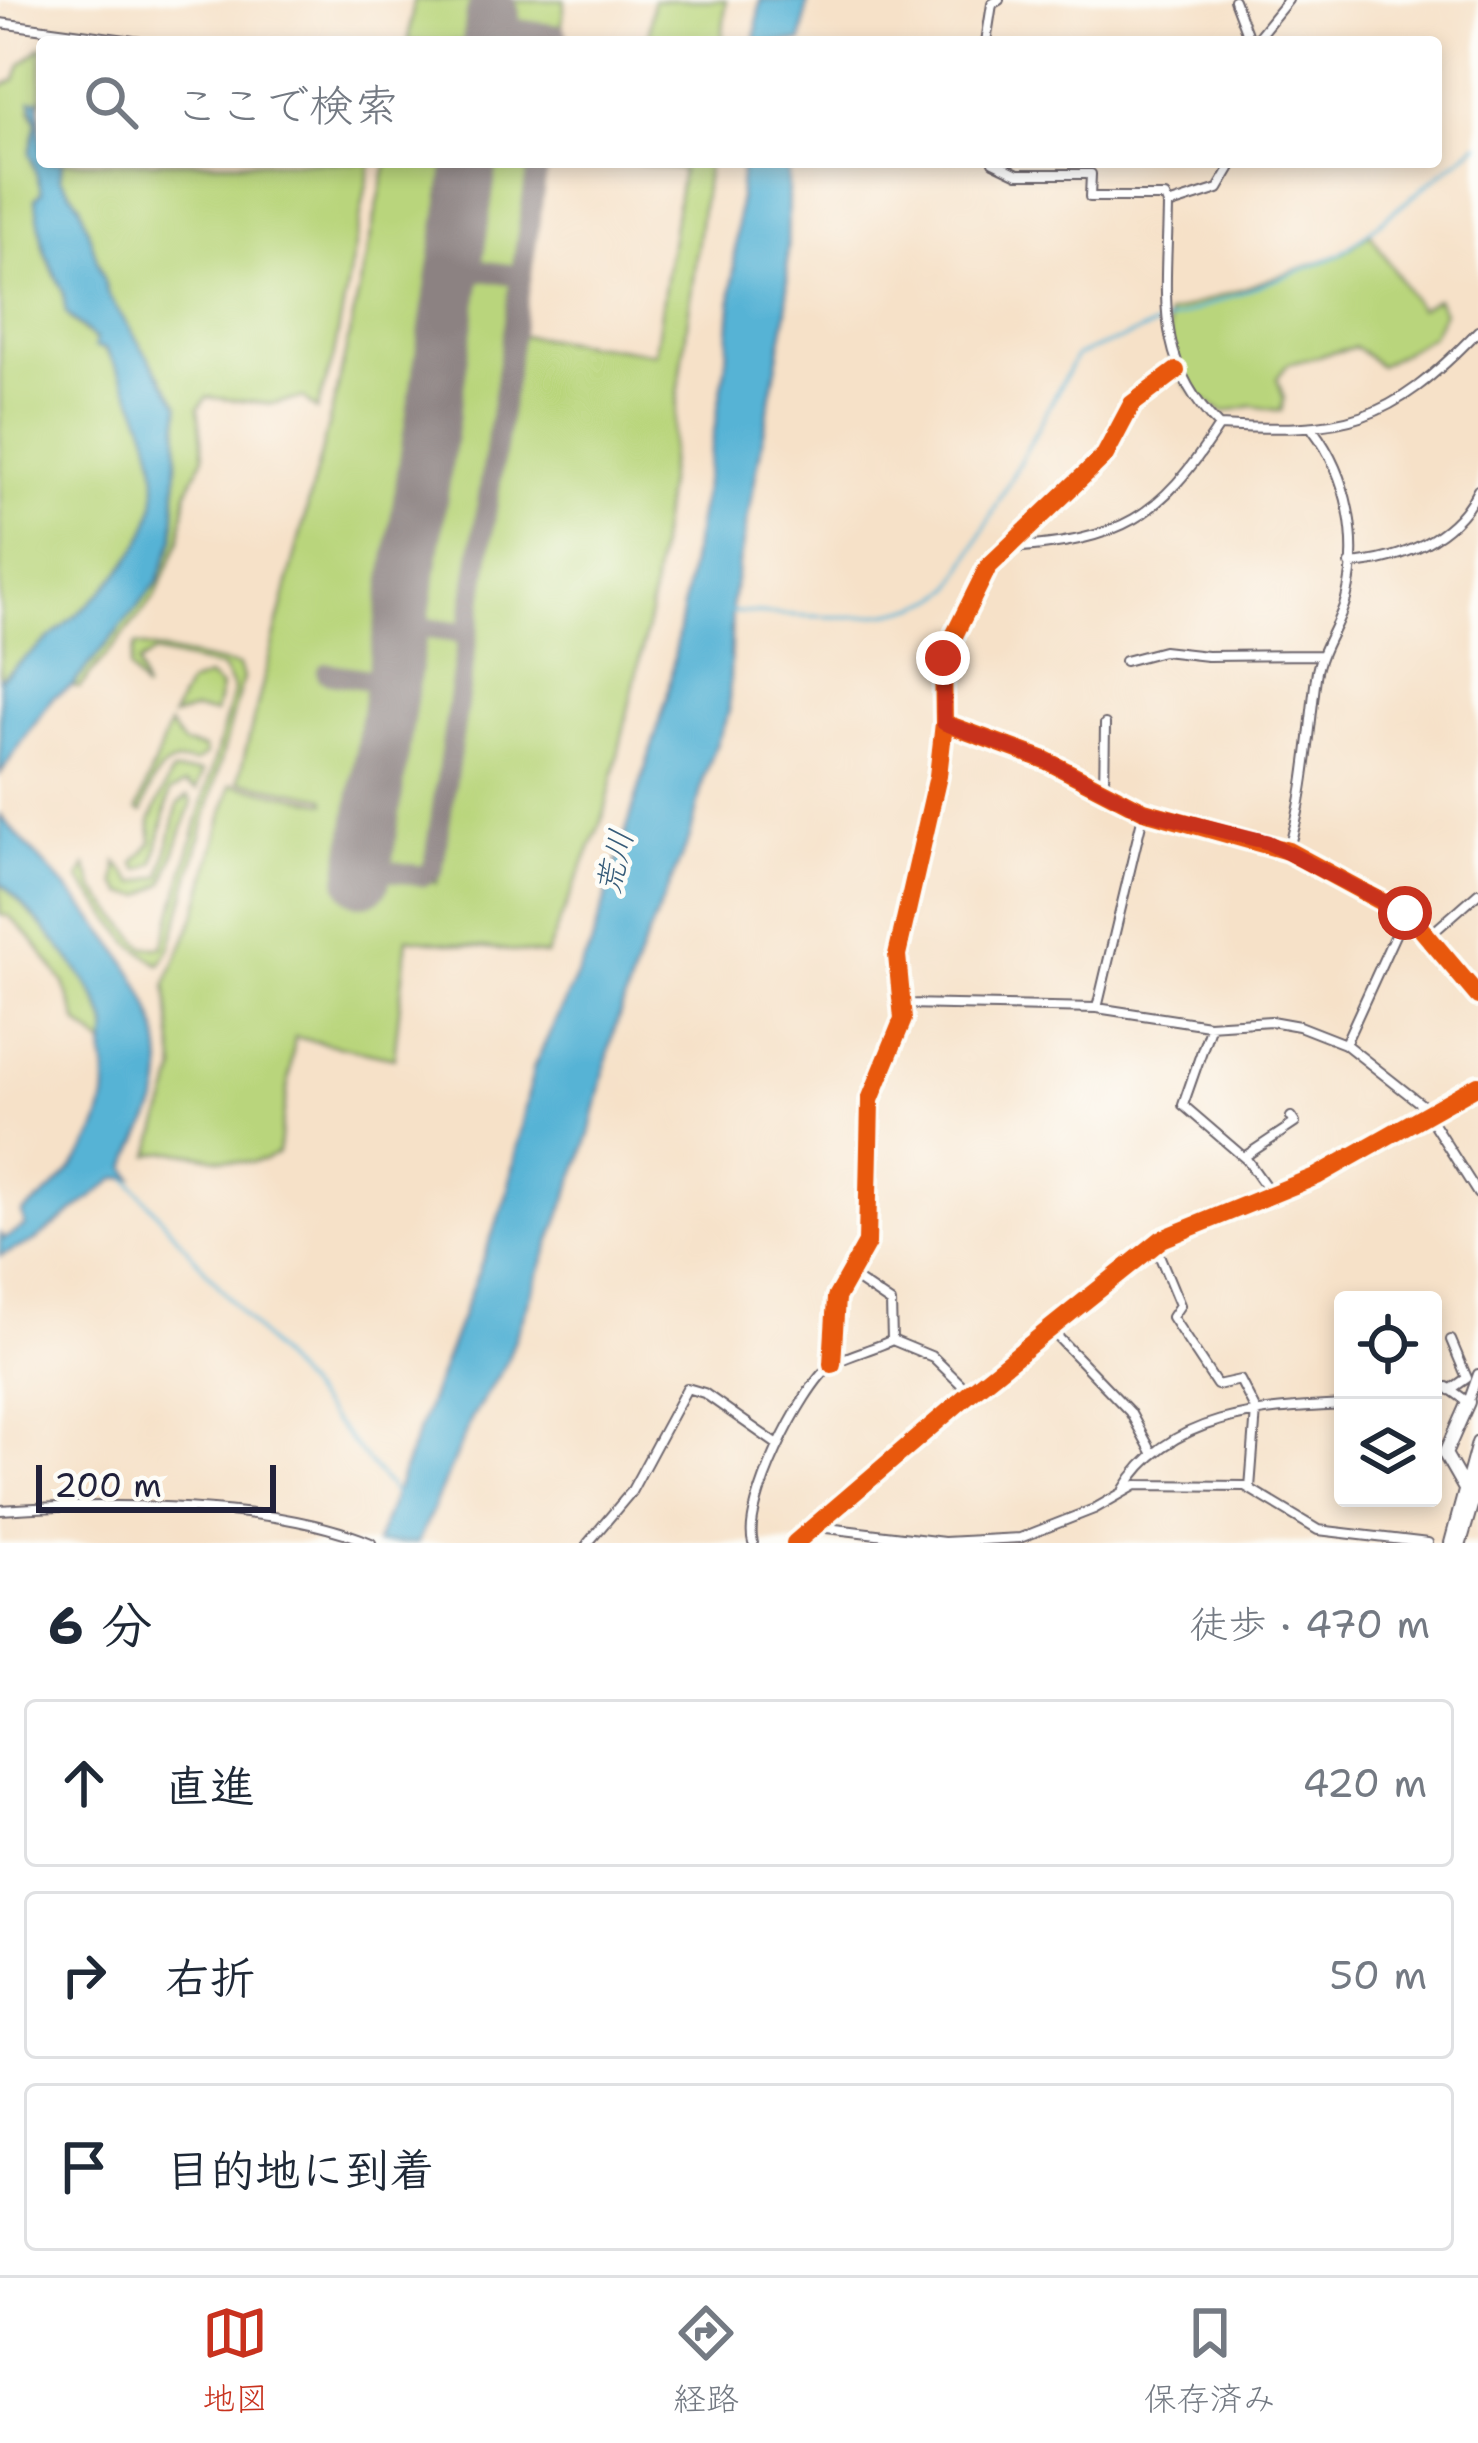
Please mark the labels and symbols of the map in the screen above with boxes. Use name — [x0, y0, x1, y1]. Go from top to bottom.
route end — [916, 631, 970, 685]
water label: 荒川 — [585, 825, 644, 899]
route start — [1378, 886, 1432, 940]
scale bar — [36, 1459, 276, 1512]

